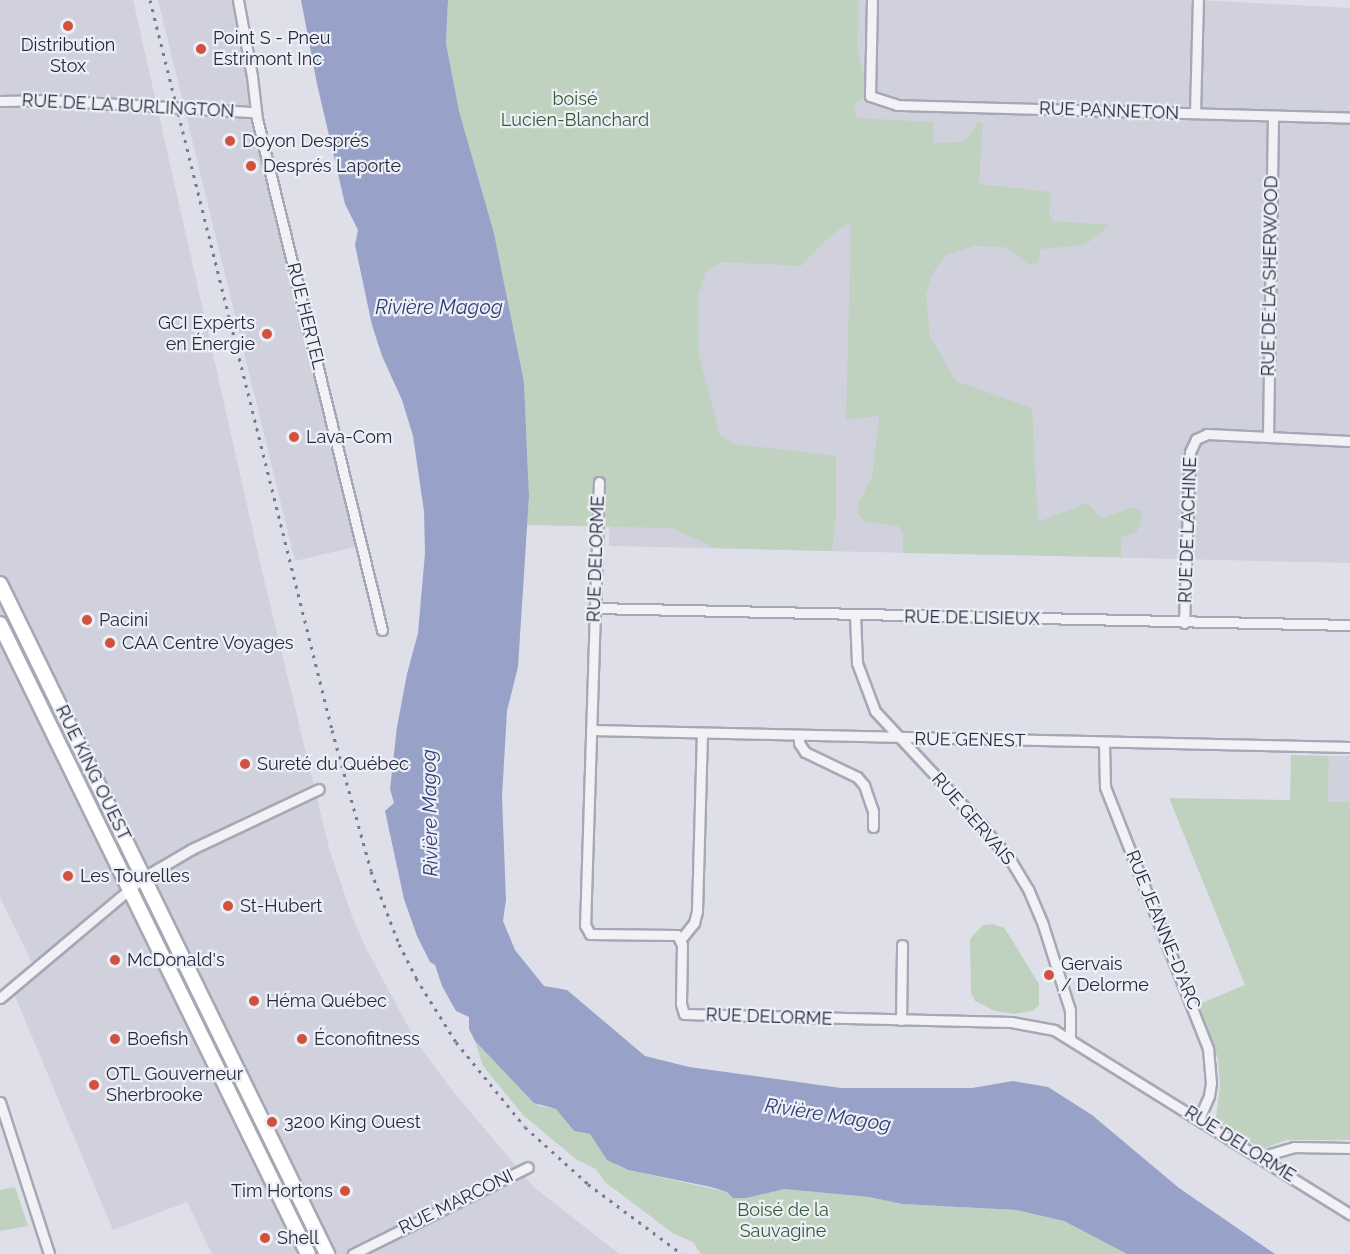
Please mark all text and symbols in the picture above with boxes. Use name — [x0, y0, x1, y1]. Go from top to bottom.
marker: Distribution Stox — [61, 19, 75, 33]
place label: Point S - Pneu Estrimont Inc — [213, 28, 330, 70]
place label: Distribution Stox — [21, 35, 115, 78]
marker: Point S - Pneu Estrimont Inc — [194, 42, 208, 56]
park label: boisé Lucien-Blanchard — [501, 89, 649, 132]
street label: RUE DE LA BURLINGTON — [21, 90, 235, 122]
street label: RUE PANNETON — [1039, 98, 1179, 124]
place label: Doyon Després — [242, 130, 369, 152]
marker: Doyon Després — [223, 134, 237, 148]
place label: Després Laporte — [263, 155, 401, 177]
marker: Després Laporte — [244, 159, 258, 173]
street label: RUE DE LA SHERWOOD — [1257, 175, 1283, 377]
street label: RUE HERTEL — [282, 260, 330, 372]
water label: Rivière Magog — [375, 295, 503, 319]
place label: GCI Experts en Énergie — [158, 313, 255, 356]
marker: GCI Experts en Énergie — [260, 327, 274, 341]
place label: Lava-Com — [306, 426, 392, 448]
marker: Lava-Com — [287, 430, 301, 444]
street label: RUE DE LACHINE — [1175, 456, 1201, 604]
street label: RUE DELORME — [583, 495, 609, 623]
street label: RUE DE LISIEUX — [904, 606, 1040, 630]
place label: Pacini — [99, 609, 148, 631]
marker: Pacini — [80, 613, 94, 627]
place label: CAA Centre Voyages — [122, 632, 295, 654]
marker: CAA Centre Voyages — [103, 636, 117, 650]
street label: RUE KING OUEST — [51, 702, 135, 844]
street label: RUE GENEST — [914, 728, 1026, 752]
water label: Rivière Magog — [417, 749, 443, 877]
place label: Sureté du Québec — [257, 753, 409, 775]
marker: Sureté du Québec — [238, 757, 252, 771]
street label: RUE GERVAIS — [927, 769, 1019, 869]
street label: RUE JEANNE-D'ARC — [1121, 847, 1205, 1013]
place label: Les Tourelles — [80, 865, 190, 887]
marker: Les Tourelles — [61, 869, 75, 883]
place label: St-Hubert — [240, 895, 322, 917]
marker: St-Hubert — [221, 899, 235, 913]
place label: McDonald's — [127, 949, 225, 971]
marker: McDonald's — [108, 953, 122, 967]
place label: Gervais / Delorme — [1061, 954, 1149, 996]
marker: Gervais / Delorme — [1042, 968, 1056, 982]
place label: Héma Québec — [266, 990, 387, 1012]
marker: Héma Québec — [247, 994, 261, 1008]
street label: RUE DELORME — [705, 1004, 833, 1030]
place label: Boefish — [127, 1028, 188, 1050]
place label: Éconofitness — [314, 1028, 420, 1050]
marker: Boefish — [108, 1032, 122, 1046]
marker: Éconofitness — [295, 1032, 309, 1046]
place label: OTL Gouverneur Sherbrooke — [106, 1064, 244, 1106]
marker: OTL Gouverneur Sherbrooke — [87, 1078, 101, 1092]
water label: Rivière Magog — [763, 1093, 893, 1137]
street label: RUE DELORME — [1181, 1101, 1299, 1187]
place label: 3200 King Ouest — [284, 1111, 421, 1133]
marker: 3200 King Ouest — [265, 1115, 279, 1129]
street label: RUE MARCONI — [395, 1165, 517, 1239]
place label: Tim Hortons — [231, 1180, 333, 1202]
marker: Tim Hortons — [338, 1184, 352, 1198]
park label: Boisé de la Sauvagine — [737, 1200, 829, 1242]
place label: Shell — [277, 1227, 319, 1249]
marker: Shell — [258, 1231, 272, 1245]

